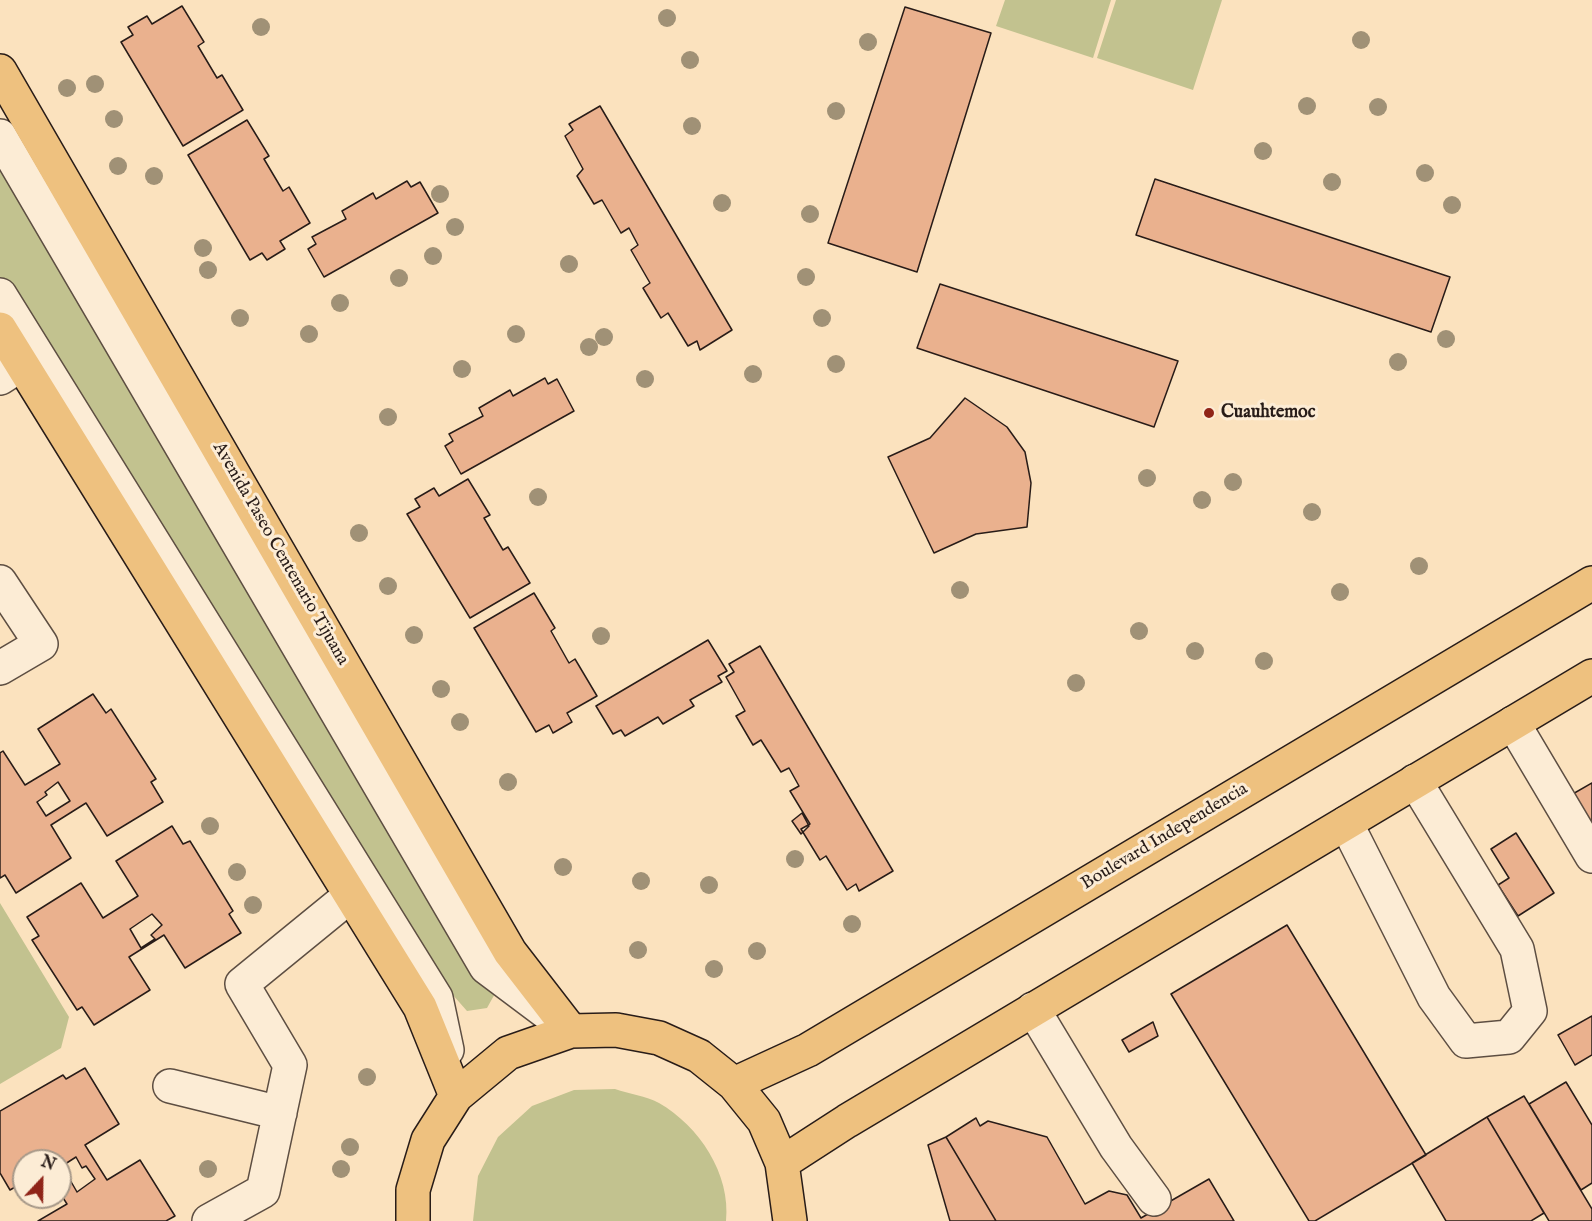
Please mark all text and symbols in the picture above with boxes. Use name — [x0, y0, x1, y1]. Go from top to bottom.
place label: Cuauhtemoc — [1221, 402, 1316, 424]
marker: Cuauhtemoc — [1202, 406, 1216, 420]
street label: Avenida Paseo Centenario Tijuana — [207, 439, 353, 669]
street label: Boulevard Independencia — [1078, 779, 1252, 895]
north arrow — [12, 1149, 72, 1209]
text: N — [38, 1152, 58, 1176]

